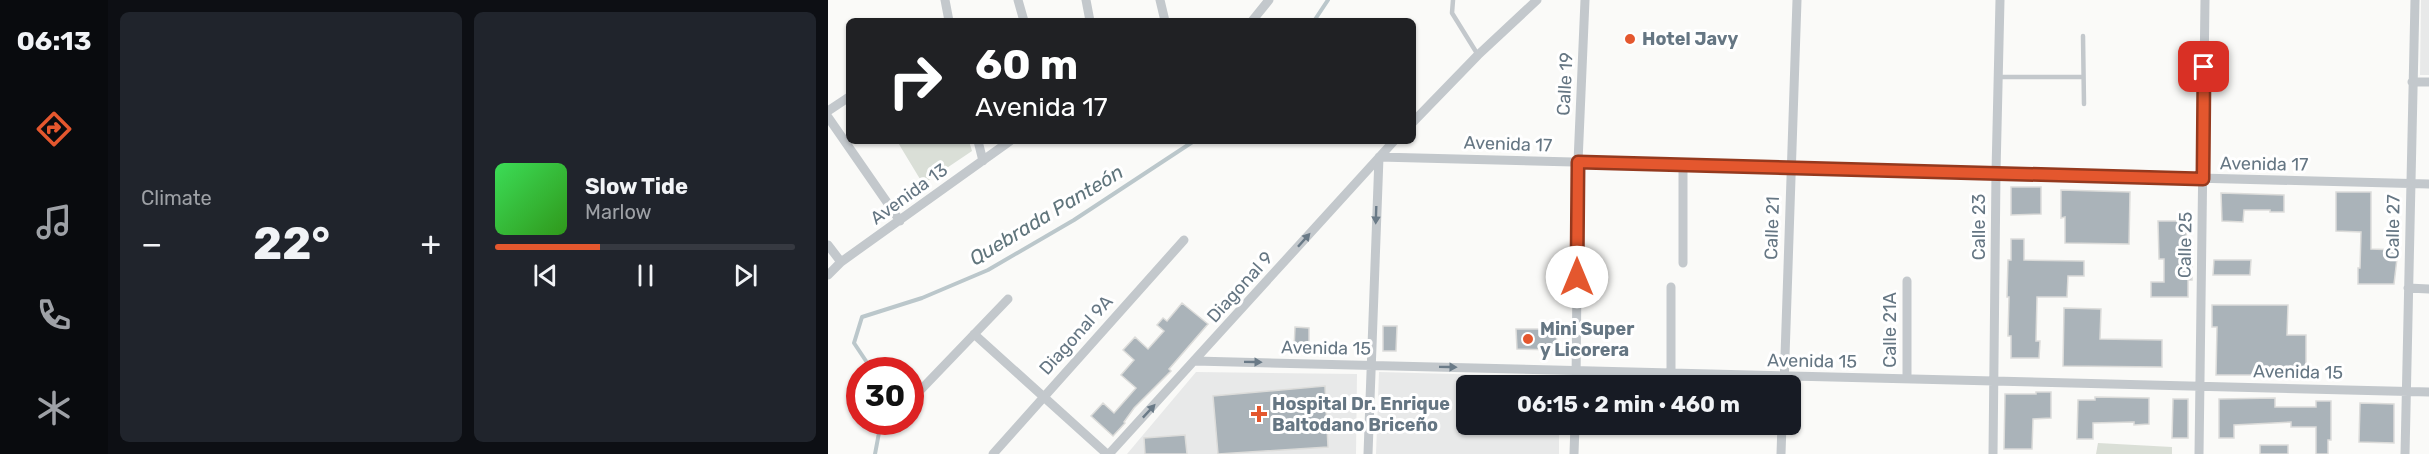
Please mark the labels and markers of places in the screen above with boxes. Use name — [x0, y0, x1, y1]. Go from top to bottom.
place label: Hotel Javy — [1642, 28, 1739, 50]
marker: Hotel Javy — [1623, 32, 1637, 46]
pin — [2178, 41, 2229, 92]
place label: Mini Super y Licorera — [1540, 318, 1634, 361]
marker: Mini Super y Licorera — [1521, 332, 1535, 346]
place label: Hospital Dr. Enrique Baltodano Briceño — [1272, 393, 1450, 436]
marker: Hospital Dr. Enrique Baltodano Briceño — [1250, 405, 1268, 423]

